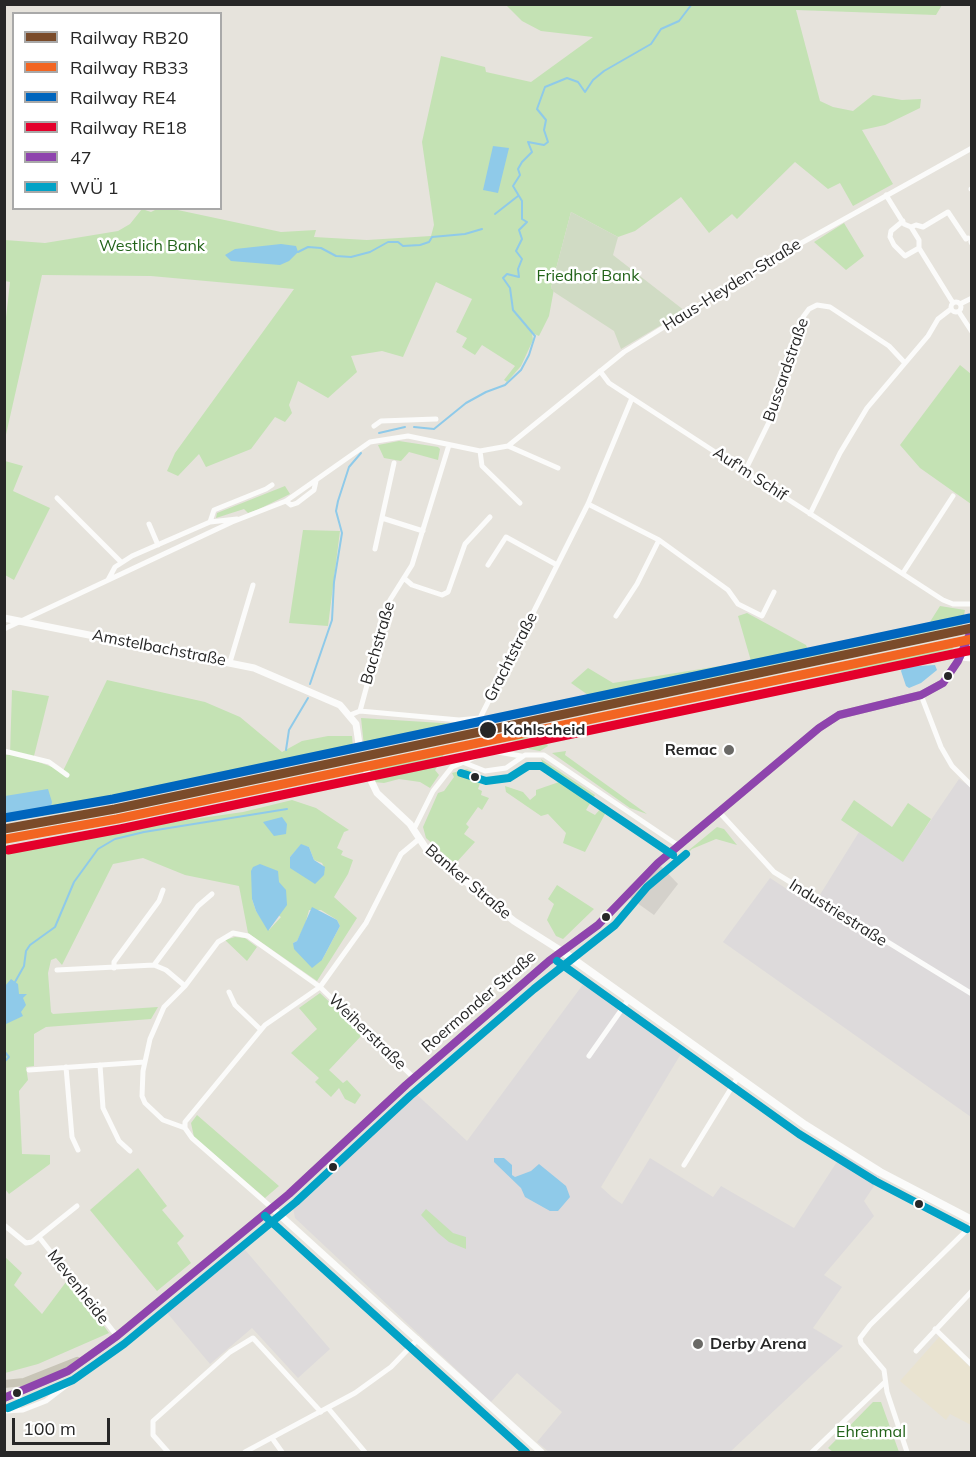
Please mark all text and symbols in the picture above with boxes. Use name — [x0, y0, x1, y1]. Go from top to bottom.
legend — [12, 12, 222, 210]
text: Railway RB20 — [70, 26, 189, 49]
text: Railway RB33 — [70, 56, 189, 79]
text: Railway RE4 — [70, 86, 176, 109]
text: Railway RE18 — [70, 116, 187, 139]
text: 47 — [70, 146, 92, 169]
text: WÜ 1 — [70, 176, 119, 199]
street label: Haus-Heyden-Straße — [659, 235, 805, 335]
park label: Westlich Bank — [99, 236, 205, 256]
park label: Friedhof Bank — [537, 266, 639, 286]
street label: Bussardstraße — [759, 316, 813, 424]
street label: Auf'm Schif — [709, 443, 791, 505]
street label: Bachstraße — [357, 599, 399, 687]
street label: Grachtstraße — [480, 609, 542, 705]
street label: Amstelbachstraße — [91, 626, 227, 670]
unlabelled marker — [942, 670, 954, 682]
marker: Kohlscheid — [478, 720, 498, 740]
place label: Kohlscheid — [503, 720, 585, 740]
place label: Remac — [665, 740, 717, 760]
marker: Remac — [722, 743, 736, 757]
unlabelled marker — [469, 771, 481, 783]
street label: Banker Straße — [421, 840, 515, 924]
street label: Industriestraße — [786, 875, 890, 951]
unlabelled marker — [600, 911, 612, 923]
street label: Roermonder Straße — [418, 947, 540, 1057]
street label: Weiherstraße — [324, 990, 410, 1074]
unlabelled marker — [327, 1161, 339, 1173]
unlabelled marker — [913, 1198, 925, 1210]
street label: Mevenheide — [43, 1246, 113, 1328]
place label: Derby Arena — [710, 1334, 807, 1354]
marker: Derby Arena — [691, 1337, 705, 1351]
unlabelled marker — [11, 1387, 23, 1399]
scale bar — [15, 1406, 112, 1444]
text: 100 m — [23, 1417, 76, 1440]
park label: Ehrenmal — [836, 1422, 906, 1442]

